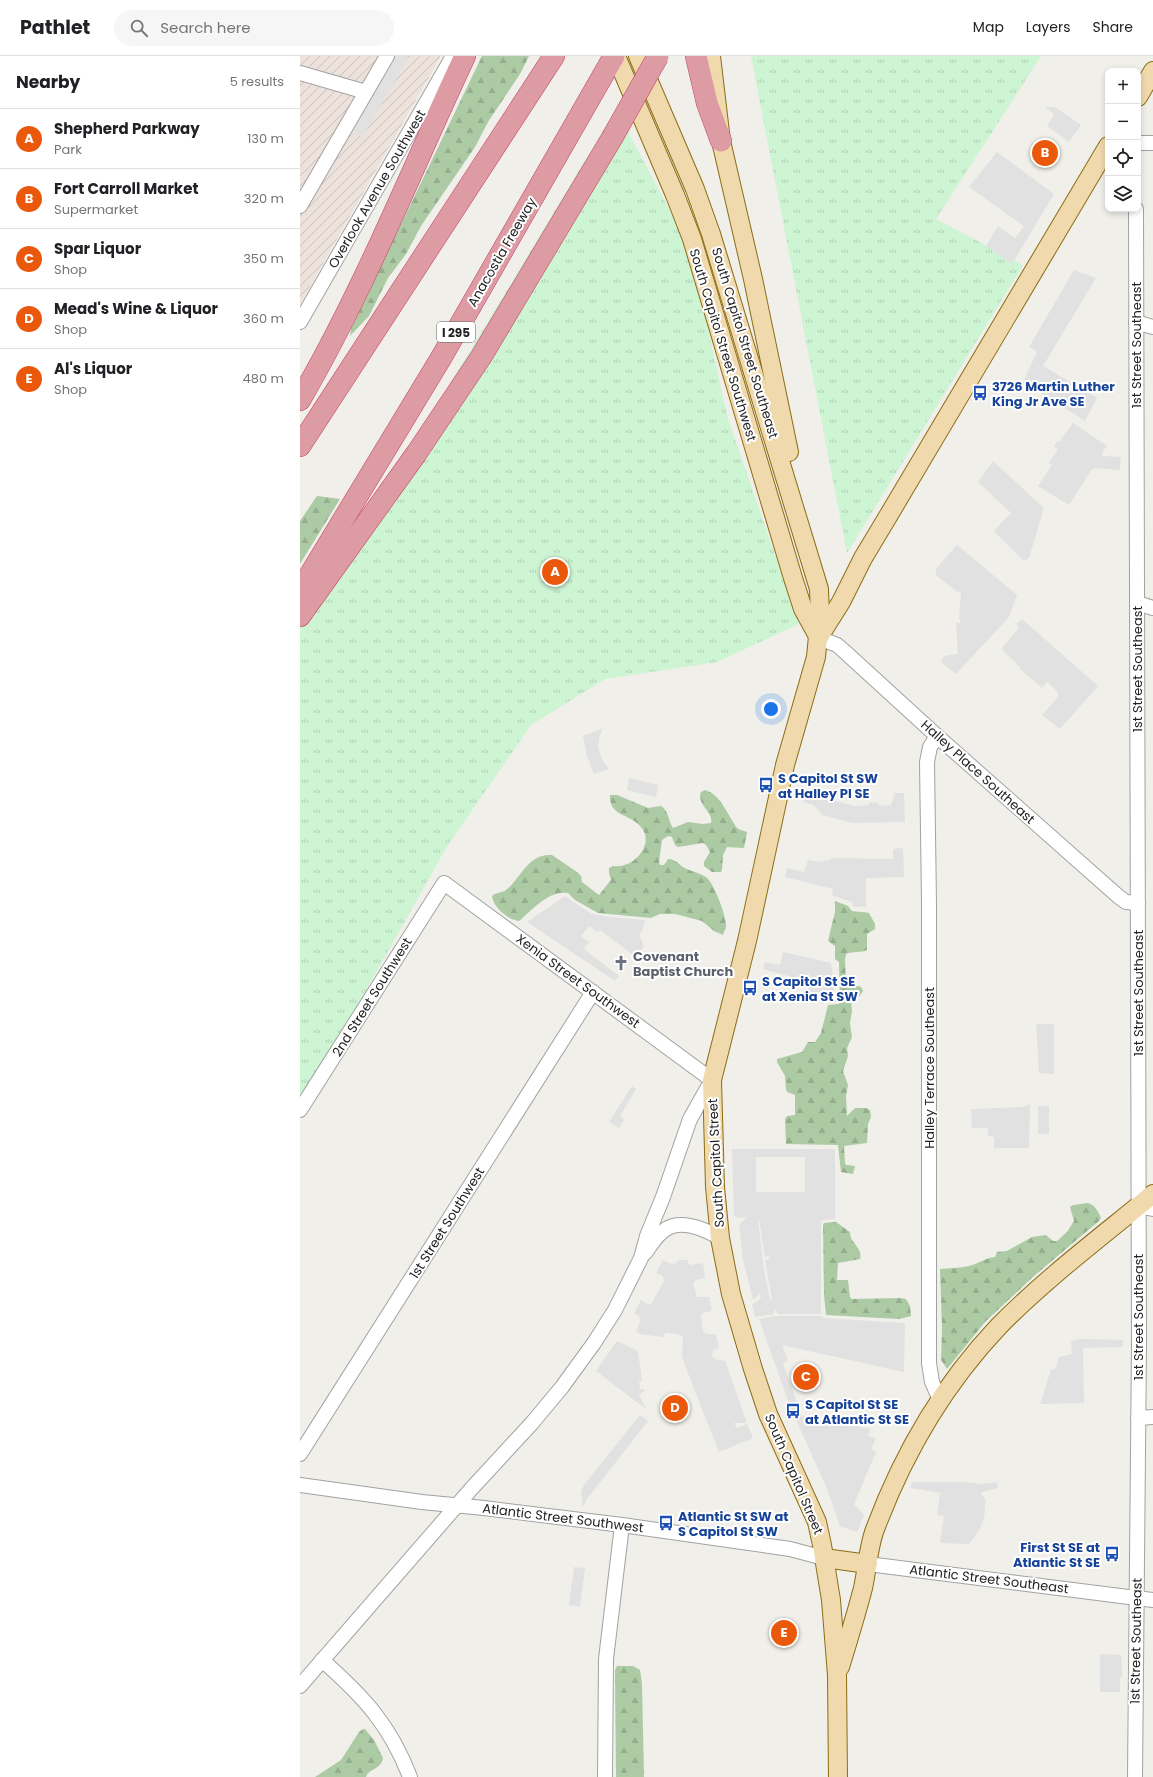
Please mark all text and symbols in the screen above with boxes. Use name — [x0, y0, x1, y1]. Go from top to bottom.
search box — [114, 10, 394, 46]
text: Pathlet — [20, 14, 90, 41]
icon: search — [128, 17, 150, 39]
text: Search here — [160, 17, 251, 38]
text: Map — [973, 17, 1004, 37]
text: Layers — [1026, 17, 1070, 37]
text: Share — [1092, 17, 1133, 37]
map controls — [1105, 68, 1141, 212]
button: + — [1105, 68, 1141, 104]
text: Nearby — [16, 70, 80, 94]
text: 5 results — [230, 72, 284, 91]
button: − — [1105, 104, 1141, 140]
street label: Overlook Avenue Southwest — [324, 106, 430, 272]
text: Shepherd Parkway — [54, 118, 200, 139]
text: A — [24, 129, 34, 148]
text: 130 m — [247, 129, 284, 148]
pin: B — [1032, 138, 1058, 168]
text: Park — [54, 140, 82, 159]
button: locate — [1105, 140, 1141, 176]
button: layers — [1105, 176, 1141, 212]
text: Fort Carroll Market — [54, 178, 198, 199]
text: B — [25, 189, 33, 208]
text: 320 m — [244, 189, 284, 208]
street label: Anacostia Freeway — [463, 193, 541, 310]
text: Supermarket — [54, 200, 138, 219]
text: Spar Liquor — [54, 238, 141, 259]
street label: South Capitol Street Southeast — [707, 245, 783, 441]
street label: South Capitol Street Southwest — [685, 246, 761, 444]
text: C — [24, 249, 34, 268]
text: 350 m — [243, 249, 284, 268]
text: Shop — [54, 260, 87, 279]
street label: 1st Street Southeast — [1127, 282, 1146, 408]
text: Mead's Wine & Liquor — [54, 298, 218, 319]
text: D — [24, 309, 34, 328]
text: 360 m — [243, 309, 284, 328]
text: Shop — [54, 320, 87, 339]
road number: I 295 — [437, 322, 475, 342]
text: Al's Liquor — [54, 358, 132, 379]
text: E — [25, 369, 33, 388]
text: 480 m — [243, 369, 284, 388]
place label: 3726 Martin Luther King Jr Ave SE — [992, 377, 1115, 411]
text: Shop — [54, 380, 87, 399]
bus stop icon: 3726 Martin Luther King Jr Ave SE — [971, 384, 989, 402]
pin: A — [542, 557, 568, 587]
street label: 1st Street Southeast — [1128, 606, 1147, 732]
your location — [761, 699, 781, 719]
street label: Halley Place Southeast — [917, 716, 1039, 829]
place label: S Capitol St SW at Halley Pl SE — [778, 769, 878, 803]
bus stop icon: S Capitol St SW at Halley Pl SE — [757, 776, 775, 794]
street label: Xenia Street Southwest — [512, 930, 644, 1033]
street label: 1st Street Southeast — [1129, 930, 1148, 1056]
street label: 2nd Street Southwest — [328, 934, 417, 1060]
place label: Covenant Baptist Church — [633, 947, 733, 981]
church icon: Covenant Baptist Church — [612, 954, 630, 972]
place label: S Capitol St SE at Xenia St SW — [762, 972, 858, 1006]
bus stop icon: S Capitol St SE at Xenia St SW — [741, 979, 759, 997]
street label: Halley Terrace Southeast — [920, 987, 939, 1149]
street label: South Capitol Street — [703, 1098, 729, 1228]
street label: 1st Street Southwest — [405, 1163, 489, 1282]
street label: 1st Street Southeast — [1129, 1254, 1148, 1380]
pin: C — [793, 1362, 819, 1392]
pin: D — [662, 1393, 688, 1423]
place label: S Capitol St SE at Atlantic St SE — [805, 1395, 909, 1429]
bus stop icon: S Capitol St SE at Atlantic St SE — [784, 1402, 802, 1420]
street label: South Capitol Street — [760, 1411, 828, 1538]
street label: Atlantic Street Southwest — [481, 1499, 645, 1537]
place label: Atlantic St SW at S Capitol St SW — [678, 1507, 789, 1541]
bus stop icon: Atlantic St SW at S Capitol St SW — [657, 1514, 675, 1532]
place label: First St SE at Atlantic St SE — [1013, 1538, 1100, 1572]
bus stop icon: First St SE at Atlantic St SE — [1103, 1545, 1121, 1563]
street label: Atlantic Street Southeast — [908, 1560, 1070, 1598]
street label: 1st Street Southeast — [1125, 1577, 1147, 1704]
pin: E — [771, 1618, 797, 1648]

